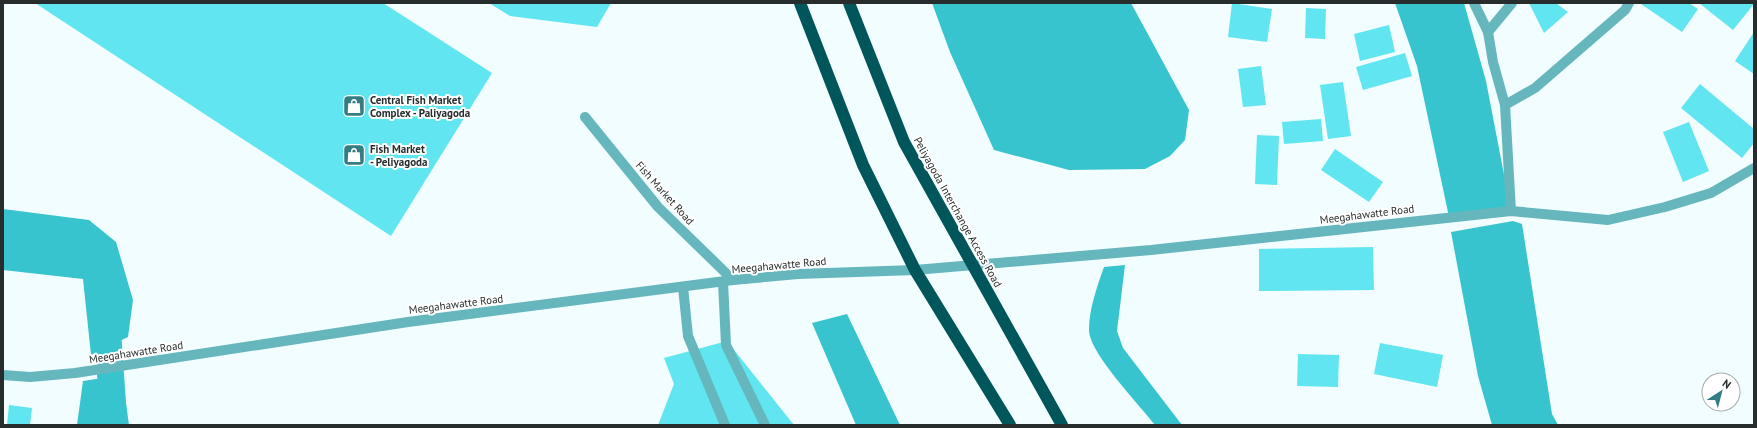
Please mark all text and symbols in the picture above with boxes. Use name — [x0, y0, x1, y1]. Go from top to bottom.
shop icon: Central Fish Market Complex - Paliyagoda — [341, 93, 367, 119]
place label: Central Fish Market Complex - Paliyagoda — [370, 93, 470, 120]
street label: Peliyagoda Interchange Access Road — [911, 134, 1005, 290]
shop icon: Fish Market - Peliyagoda — [341, 142, 367, 168]
place label: Fish Market - Peliyagoda — [370, 142, 427, 169]
street label: Fish Market Road — [633, 158, 697, 228]
street label: Meegahawatte Road — [1319, 201, 1415, 227]
street label: Meegahawatte Road — [731, 254, 827, 276]
street label: Meegahawatte Road — [408, 291, 504, 317]
street label: Meegahawatte Road — [88, 338, 184, 366]
north arrow — [1701, 372, 1741, 412]
text: N — [1720, 376, 1734, 392]

